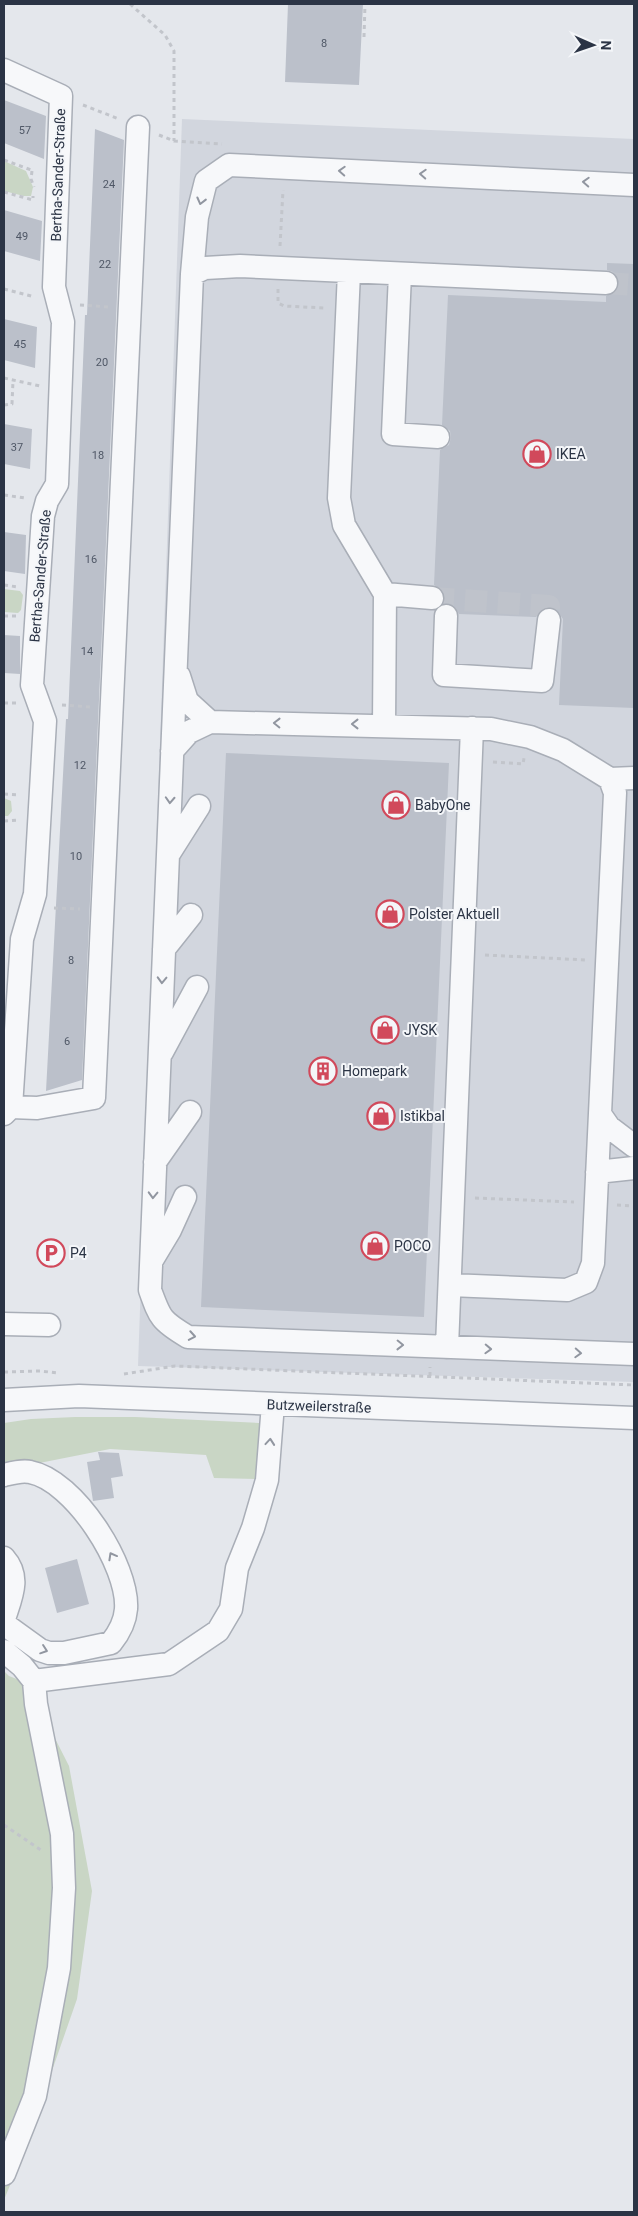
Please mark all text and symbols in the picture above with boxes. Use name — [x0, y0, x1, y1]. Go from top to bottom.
north arrow — [568, 20, 618, 70]
house number: 8 — [321, 37, 327, 50]
text: N — [598, 40, 614, 51]
street label: Bertha-Sander-Straße — [48, 108, 68, 242]
house number: 57 — [19, 124, 31, 137]
one-way arrow — [338, 165, 346, 176]
one-way arrow — [419, 169, 427, 180]
one-way arrow — [581, 177, 589, 188]
house number: 24 — [103, 178, 115, 191]
one-way arrow — [196, 197, 207, 206]
house number: 49 — [16, 230, 28, 243]
house number: 22 — [99, 258, 111, 271]
house number: 45 — [14, 338, 26, 351]
house number: 20 — [96, 356, 108, 369]
shop icon: IKEA — [522, 439, 552, 469]
house number: 37 — [11, 441, 23, 454]
place label: IKEA — [556, 446, 586, 462]
house number: 18 — [92, 449, 104, 462]
street label: Bertha-Sander-Straße — [26, 509, 54, 643]
house number: 16 — [85, 553, 97, 566]
house number: 14 — [81, 645, 93, 658]
one-way arrow — [273, 718, 281, 728]
one-way arrow — [351, 719, 359, 730]
house number: 12 — [74, 759, 86, 772]
shop icon: BabyOne — [381, 790, 411, 820]
one-way arrow — [165, 796, 175, 804]
place label: BabyOne — [415, 797, 471, 813]
house number: 10 — [70, 850, 82, 863]
shop icon: Polster Aktuell — [375, 899, 405, 929]
place label: Polster Aktuell — [409, 906, 499, 922]
house number: 8 — [68, 954, 74, 967]
one-way arrow — [157, 976, 168, 984]
shop icon: JYSK — [370, 1015, 400, 1045]
place label: JYSK — [404, 1022, 437, 1038]
house number: 6 — [64, 1035, 70, 1048]
building icon: Homepark — [308, 1056, 338, 1086]
place label: Homepark — [342, 1063, 408, 1079]
shop icon: Istikbal — [366, 1101, 396, 1131]
place label: Istikbal — [400, 1108, 445, 1124]
one-way arrow — [148, 1191, 159, 1199]
shop icon: POCO — [360, 1231, 390, 1261]
parking icon: P4 — [36, 1238, 66, 1268]
place label: POCO — [394, 1238, 431, 1254]
place label: P4 — [70, 1245, 87, 1261]
one-way arrow — [187, 1330, 196, 1340]
one-way arrow — [396, 1340, 404, 1350]
one-way arrow — [485, 1344, 493, 1354]
one-way arrow — [574, 1348, 582, 1358]
street label: Butzweilerstraße — [266, 1396, 372, 1416]
one-way arrow — [265, 1438, 276, 1446]
one-way arrow — [109, 1552, 119, 1561]
one-way arrow — [39, 1644, 48, 1654]

